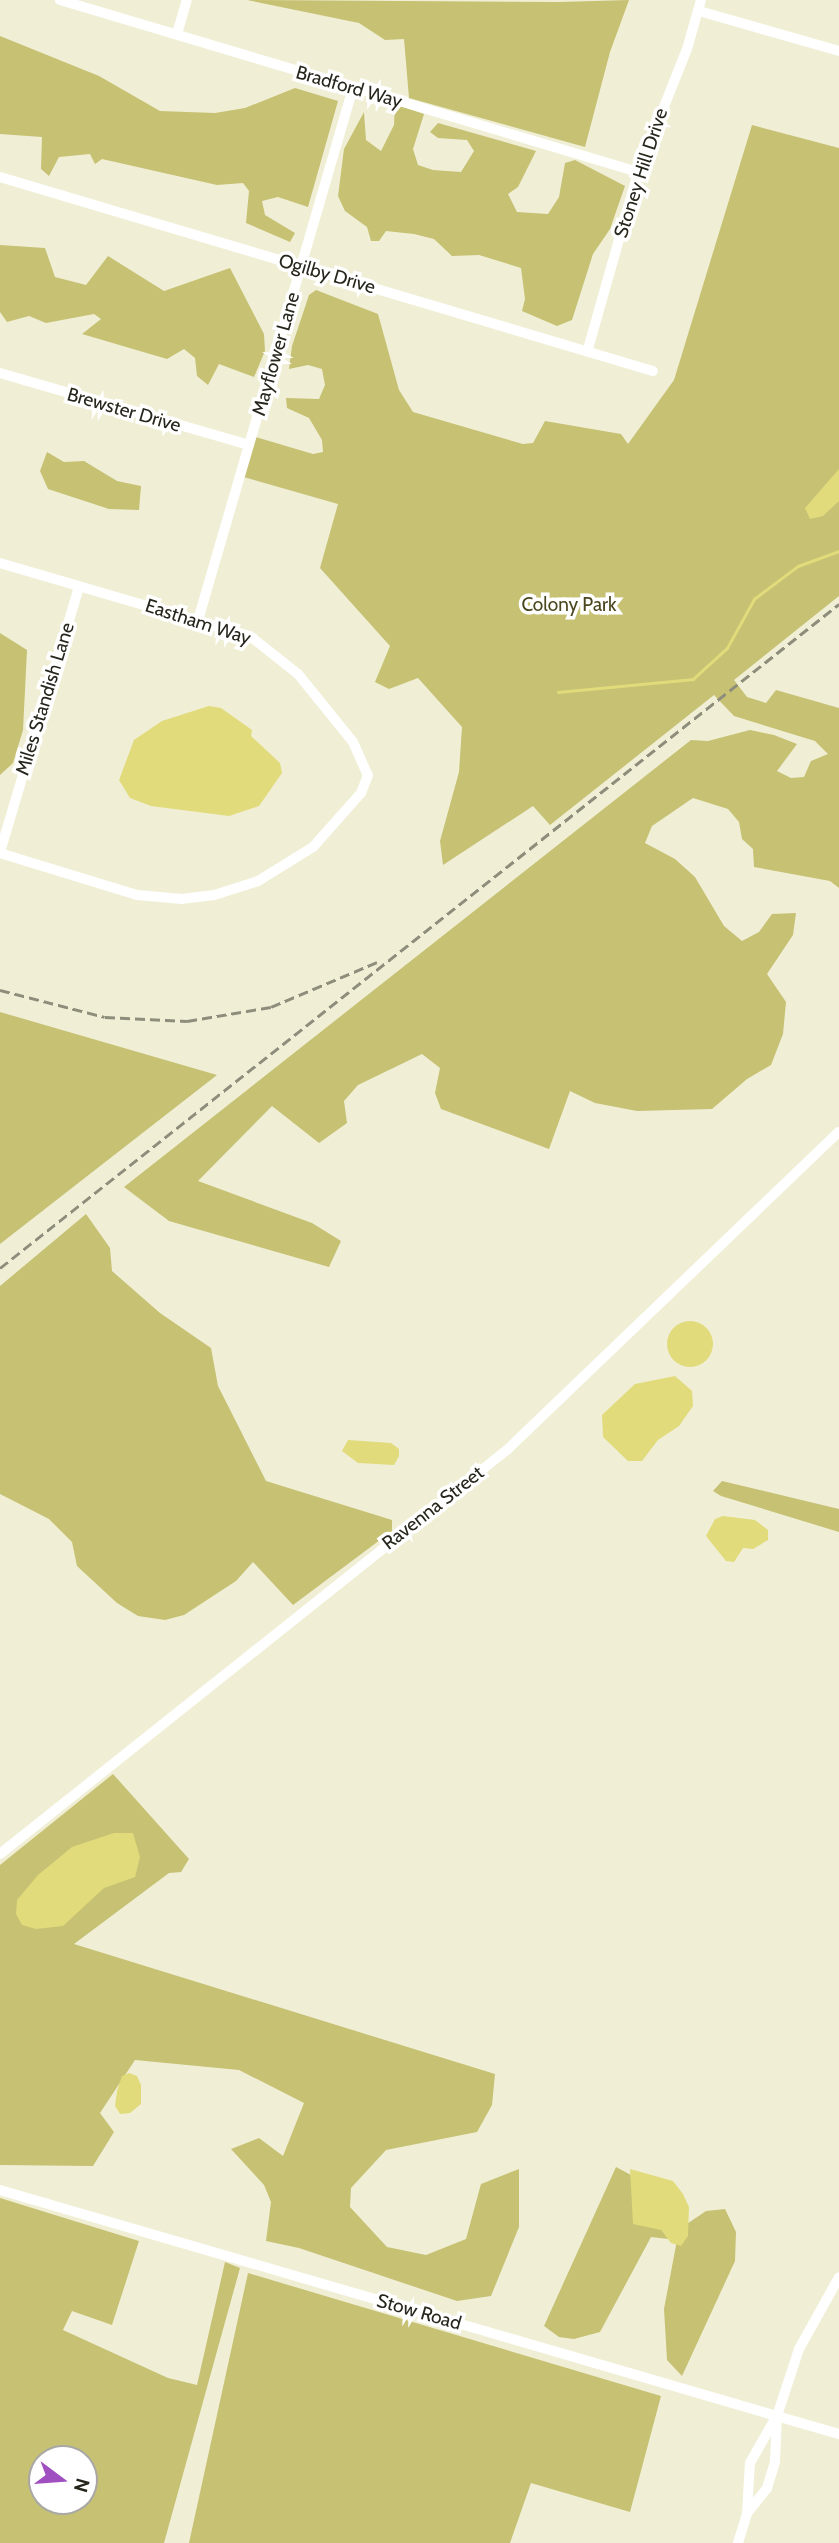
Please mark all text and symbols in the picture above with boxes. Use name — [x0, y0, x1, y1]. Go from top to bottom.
street label: Bradford Way — [293, 61, 405, 113]
street label: Stoney Hill Drive — [609, 105, 673, 241]
street label: Ogilby Drive — [276, 249, 378, 299]
street label: Mayflower Lane — [247, 290, 305, 418]
street label: Brewster Drive — [64, 383, 184, 437]
street label: Eastham Way — [142, 594, 254, 650]
park label: Colony Park — [521, 594, 617, 616]
street label: Miles Standish Lane — [11, 620, 79, 778]
street label: Ravenna Street — [378, 1461, 488, 1555]
street label: Stow Road — [374, 2289, 464, 2335]
north arrow — [28, 2445, 98, 2515]
text: N — [69, 2476, 95, 2495]

